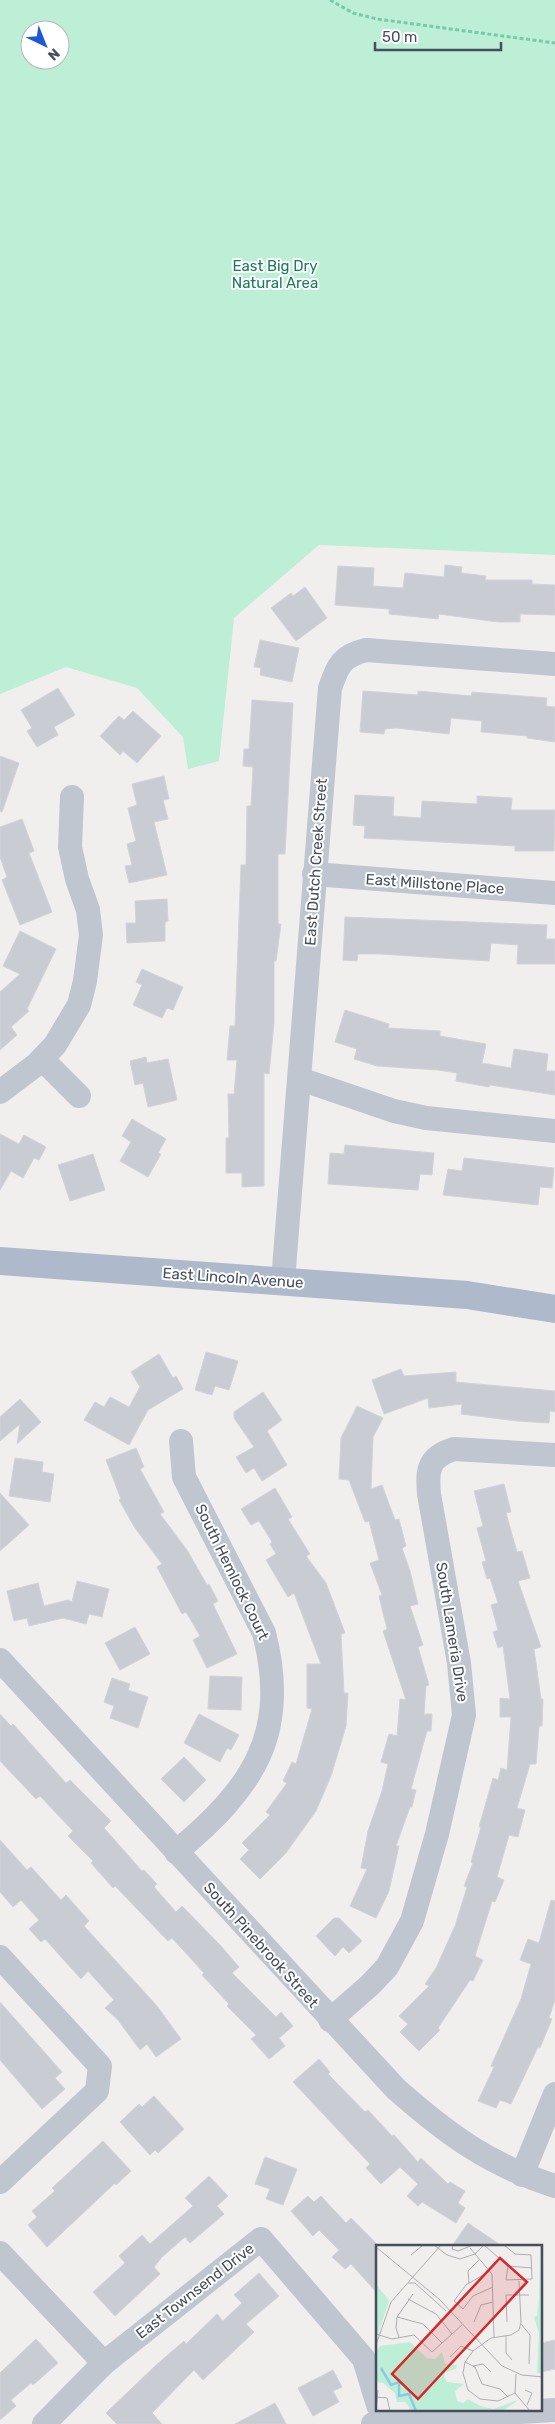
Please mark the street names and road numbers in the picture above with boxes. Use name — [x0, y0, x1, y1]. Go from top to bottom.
street label: East Dutch Creek Street — [301, 778, 331, 946]
street label: East Millstone Place — [365, 870, 505, 898]
street label: East Lincoln Avenue — [162, 1264, 304, 1292]
street label: South Hemlock Court — [191, 1501, 273, 1643]
street label: South Lameria Drive — [432, 1561, 472, 1703]
street label: South Pinebrook Street — [200, 1879, 322, 2012]
street label: East Townsend Drive — [132, 2239, 258, 2343]

